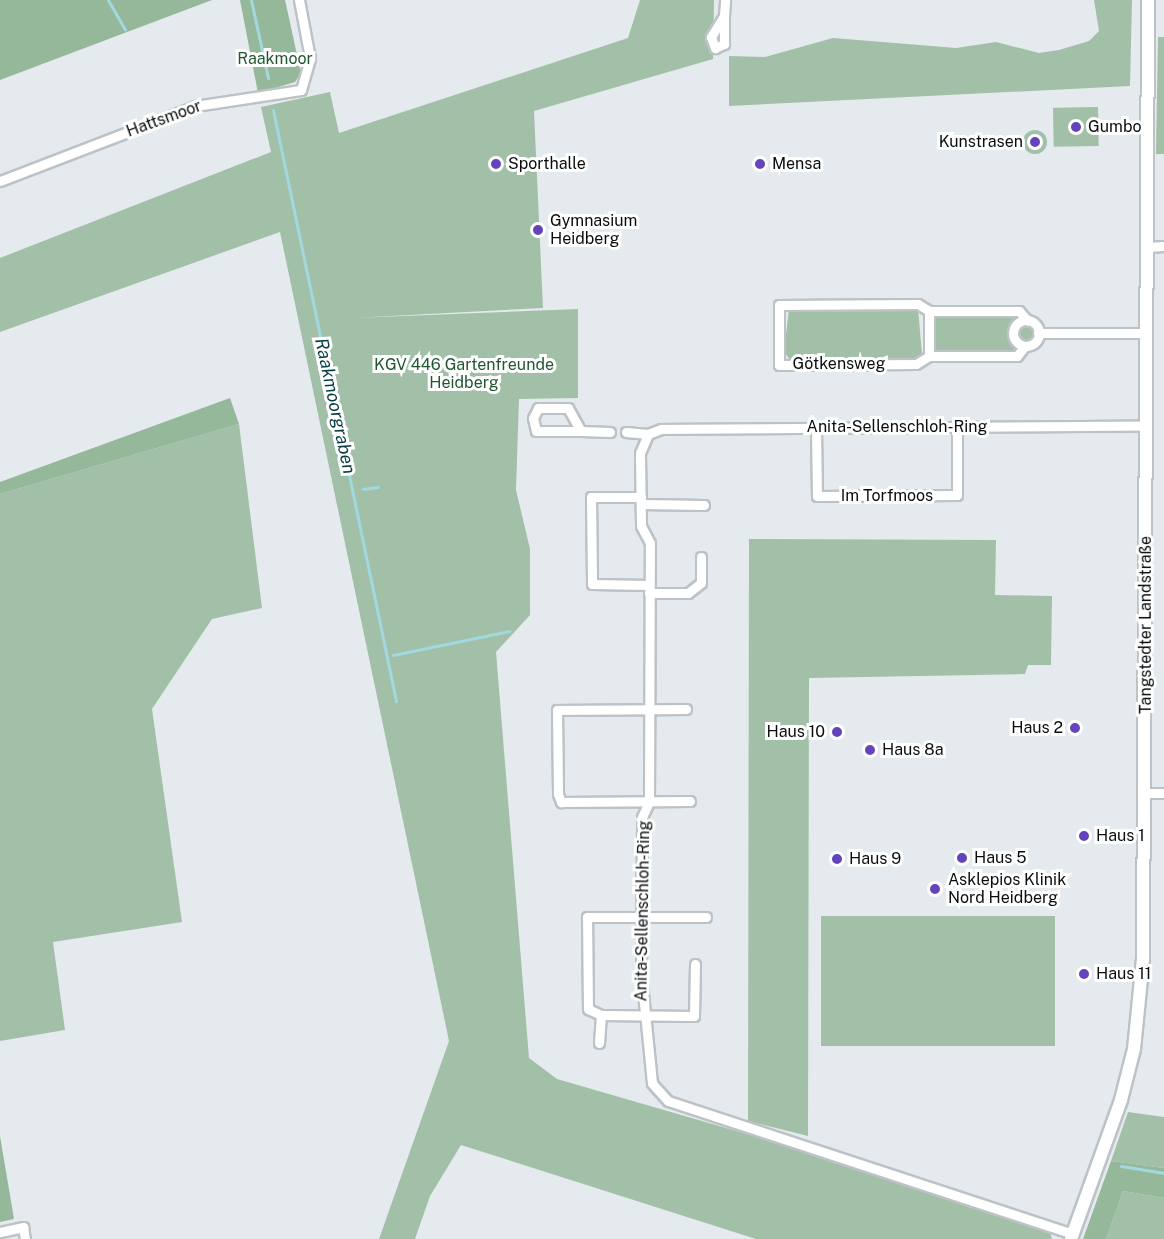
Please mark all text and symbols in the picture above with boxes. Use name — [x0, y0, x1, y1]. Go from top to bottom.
park label: Raakmoor — [237, 49, 313, 69]
street label: Hattsmoor — [124, 97, 204, 141]
place label: Gumbo — [1088, 117, 1142, 137]
marker: Gumbo — [1069, 120, 1083, 134]
place label: Kunstrasen — [939, 132, 1023, 152]
marker: Kunstrasen — [1028, 135, 1042, 149]
place label: Sporthalle — [508, 154, 586, 174]
place label: Mensa — [772, 154, 821, 174]
marker: Sporthalle — [489, 157, 503, 171]
marker: Mensa — [753, 157, 767, 171]
place label: Gymnasium Heidberg — [550, 211, 637, 249]
marker: Gymnasium Heidberg — [531, 223, 545, 237]
water label: Raakmoorgraben — [310, 336, 360, 476]
street label: Götkensweg — [793, 354, 885, 374]
park label: KGV 446 Gartenfreunde Heidberg — [374, 355, 554, 393]
street label: Anita-Sellenschloh-Ring — [807, 417, 987, 437]
street label: Im Torfmoos — [841, 486, 933, 506]
street label: Tangstedter Landstraße — [1136, 536, 1156, 714]
place label: Haus 2 — [1011, 718, 1063, 738]
marker: Haus 2 — [1068, 721, 1082, 735]
place label: Haus 10 — [766, 722, 825, 742]
marker: Haus 10 — [830, 725, 844, 739]
place label: Haus 8a — [882, 740, 944, 760]
marker: Haus 8a — [863, 743, 877, 757]
street label: Anita-Sellenschloh-Ring — [632, 820, 654, 1002]
place label: Haus 1 — [1096, 826, 1145, 846]
marker: Haus 1 — [1077, 829, 1091, 843]
place label: Haus 5 — [974, 848, 1027, 868]
place label: Haus 9 — [849, 849, 901, 869]
marker: Haus 5 — [955, 851, 969, 865]
marker: Haus 9 — [830, 852, 844, 866]
place label: Asklepios Klinik Nord Heidberg — [948, 870, 1066, 908]
marker: Asklepios Klinik Nord Heidberg — [926, 880, 944, 898]
place label: Haus 11 — [1096, 964, 1151, 984]
marker: Haus 11 — [1077, 967, 1091, 981]

